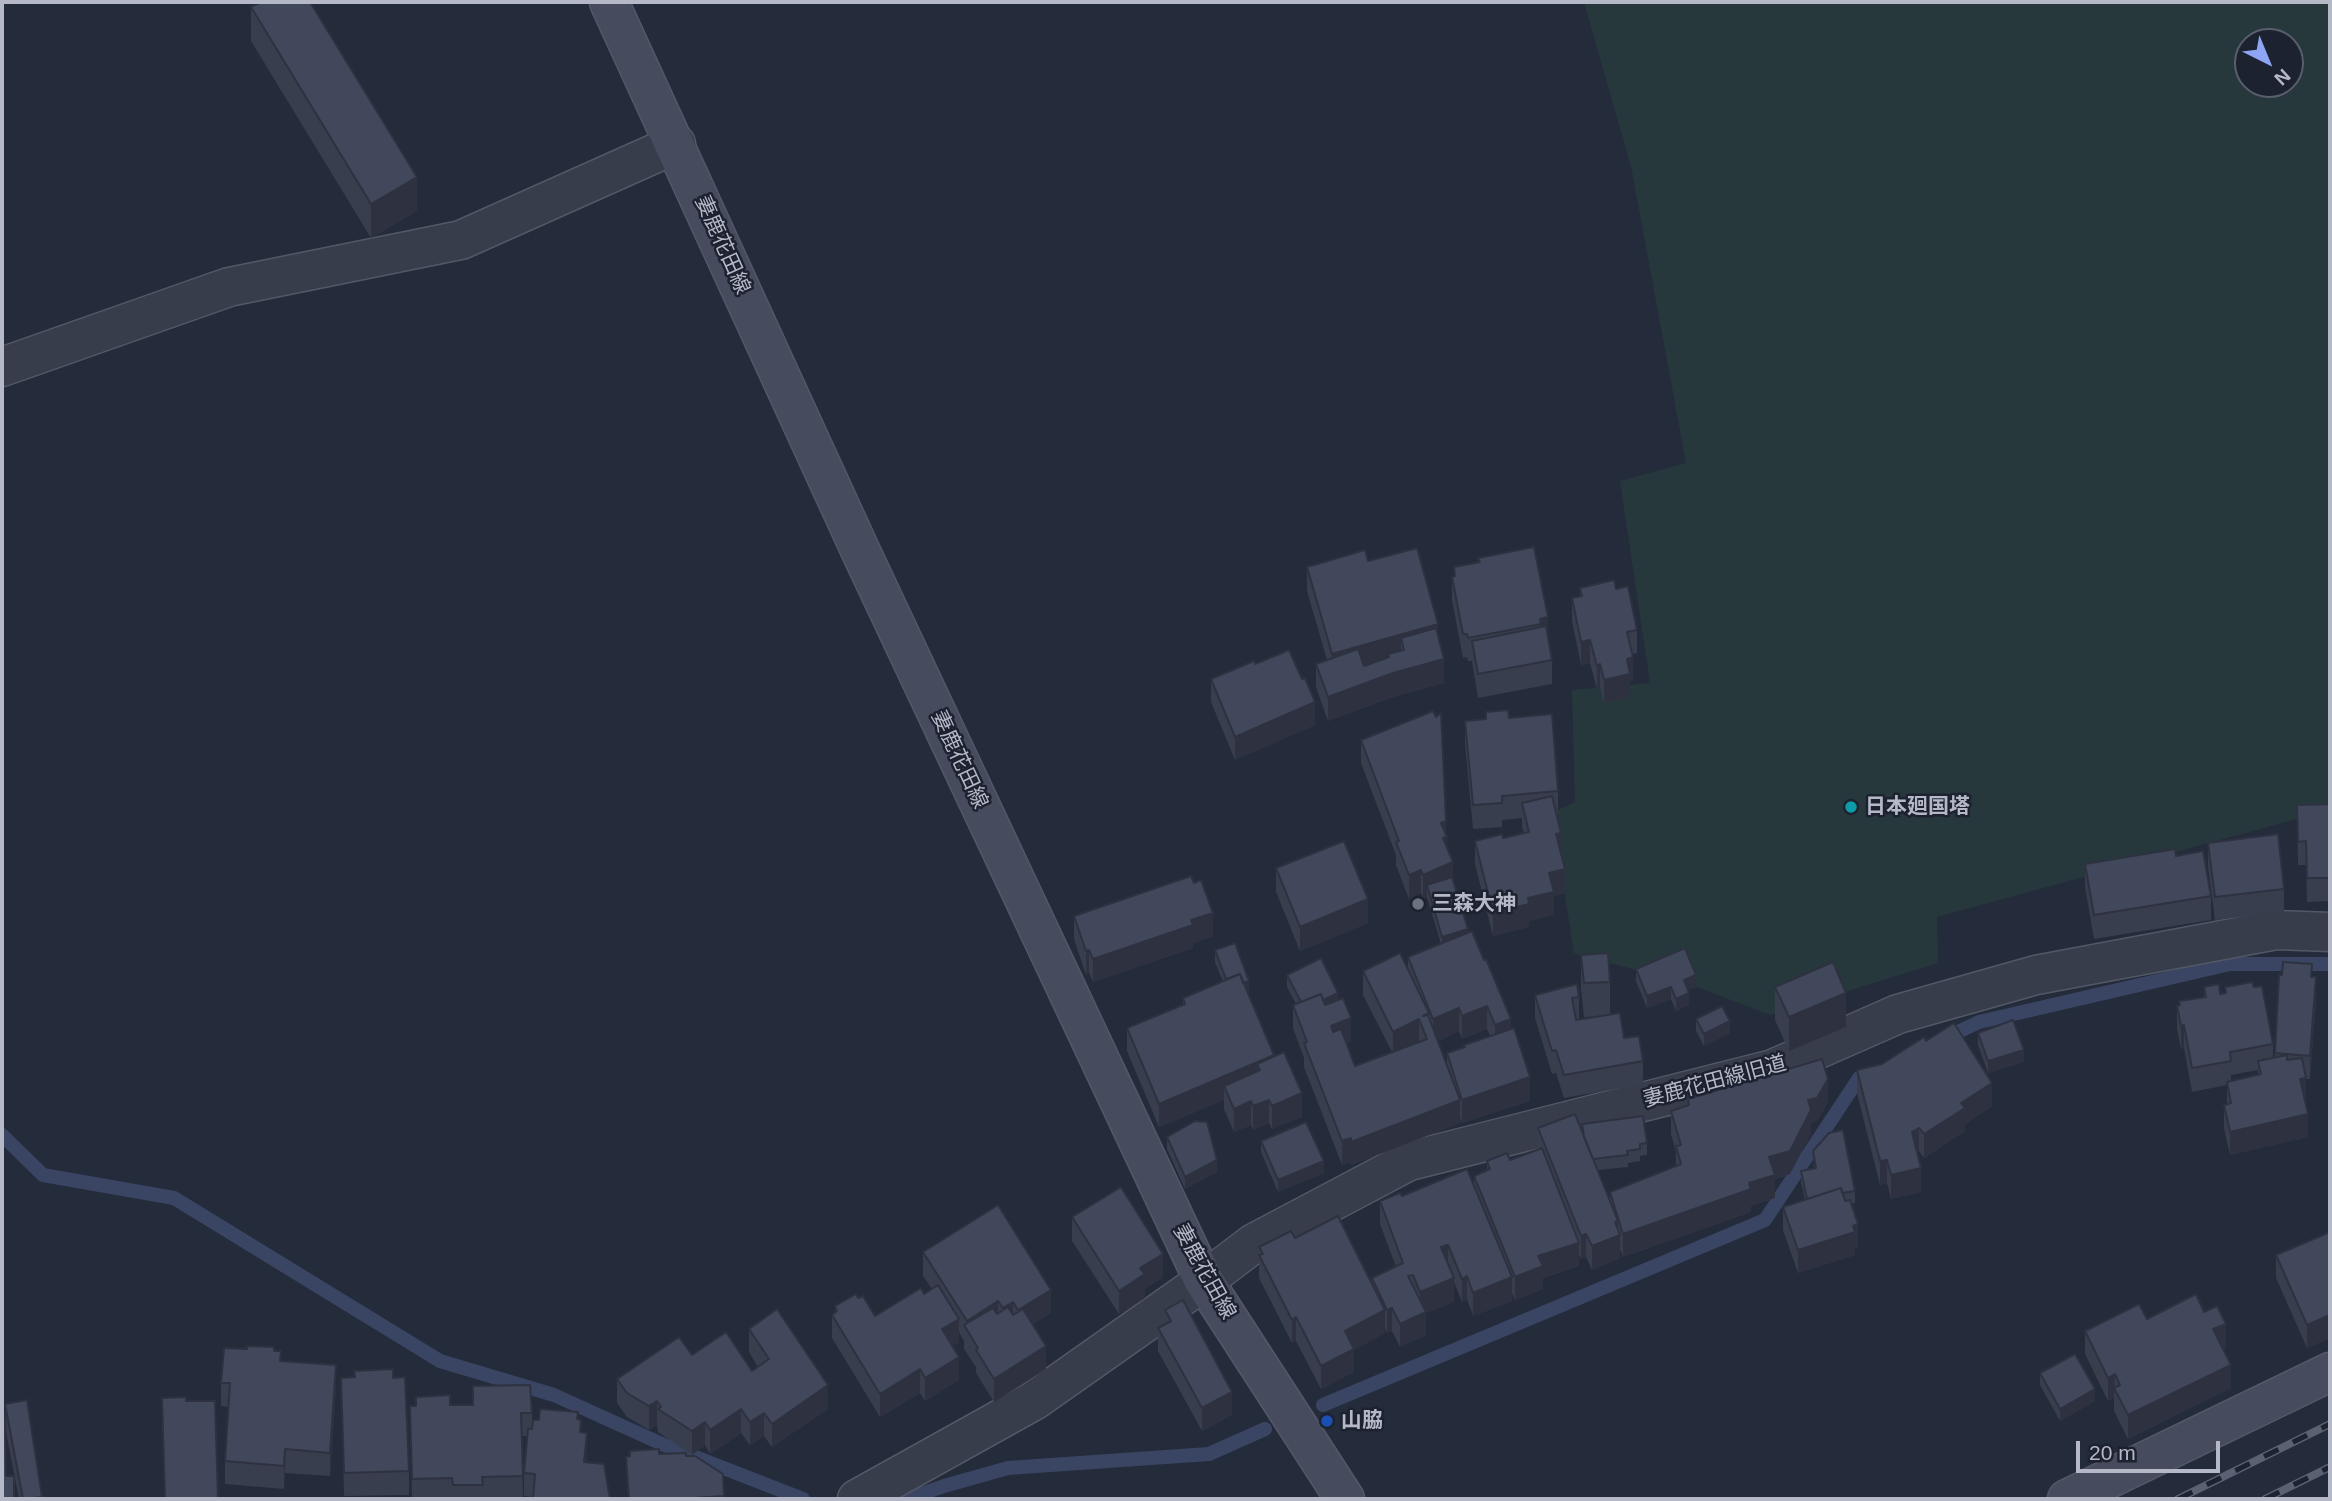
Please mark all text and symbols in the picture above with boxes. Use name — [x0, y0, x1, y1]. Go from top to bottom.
north arrow — [2234, 28, 2304, 98]
text: N — [2270, 65, 2294, 90]
street label: 妻鹿花田線 — [689, 192, 755, 298]
street label: 妻鹿花田線 — [925, 707, 993, 813]
place label: 日本廻国塔 — [1865, 794, 1970, 820]
marker: 日本廻国塔 — [1843, 799, 1859, 815]
place label: 三森大神 — [1432, 891, 1516, 917]
marker: 三森大神 — [1410, 896, 1426, 912]
street label: 妻鹿花田線旧道 — [1641, 1051, 1789, 1113]
street label: 妻鹿花田線 — [1168, 1220, 1240, 1324]
place label: 山脇 — [1341, 1408, 1383, 1434]
marker: 山脇 — [1319, 1413, 1335, 1429]
scale bar — [2080, 1428, 2224, 1472]
text: 20 m — [2089, 1441, 2136, 1464]

